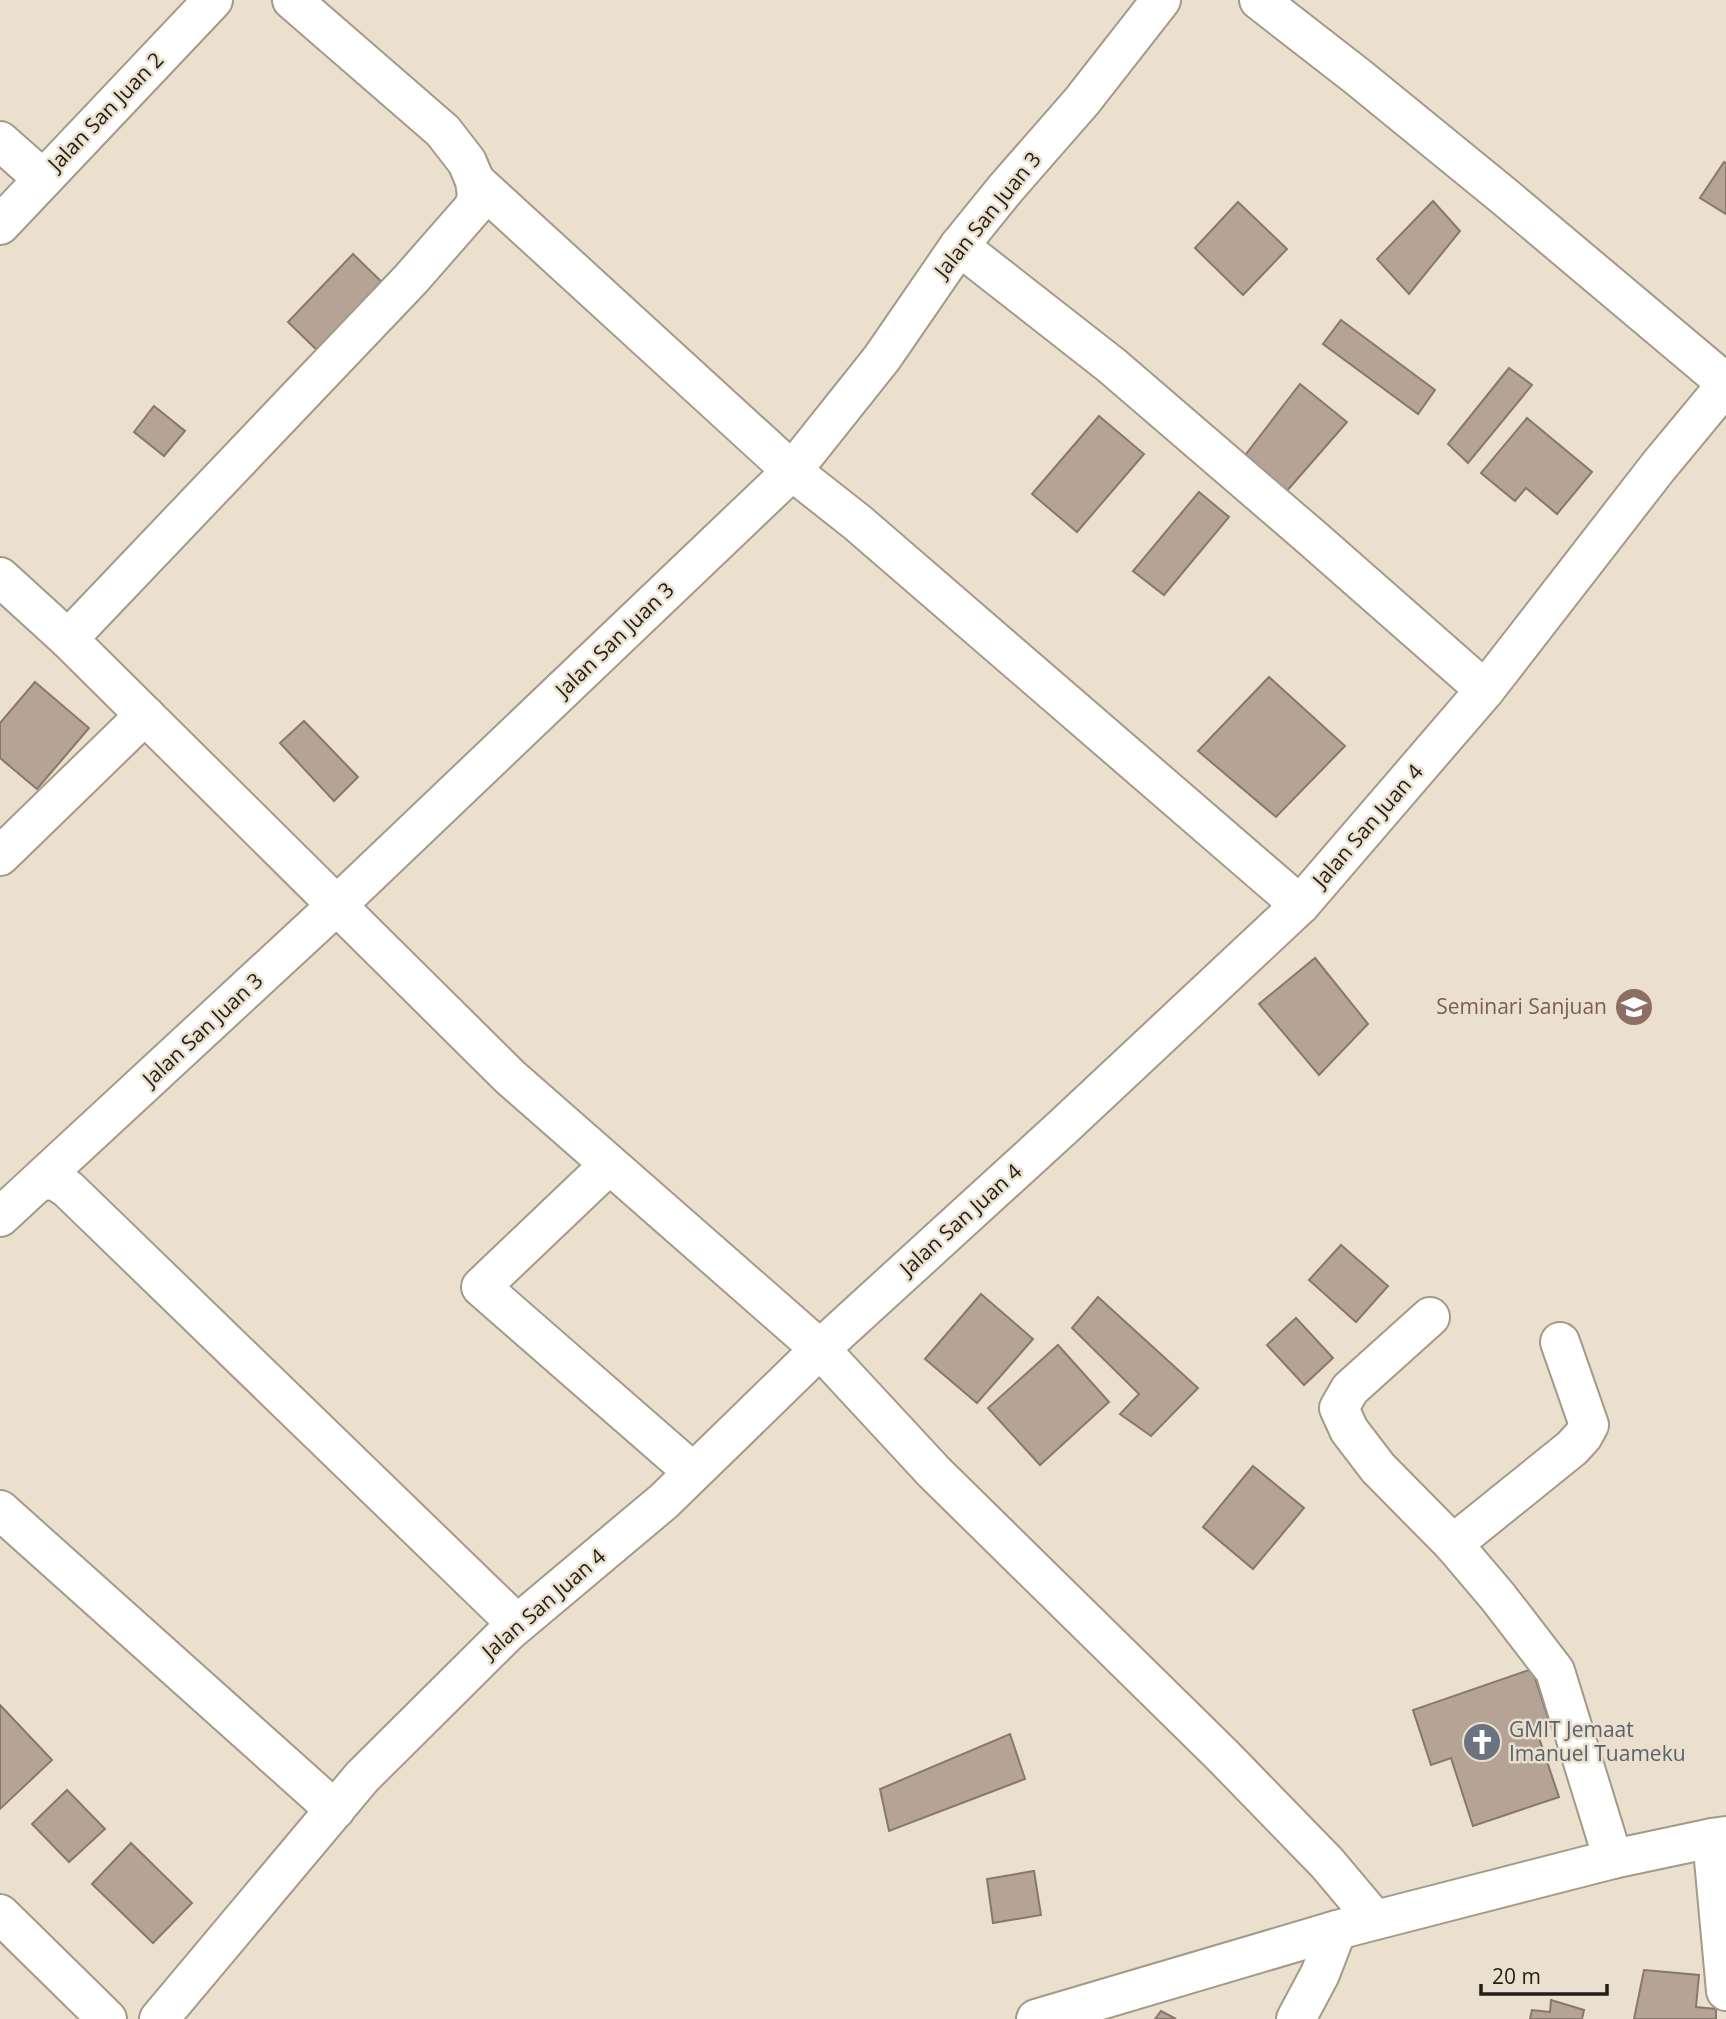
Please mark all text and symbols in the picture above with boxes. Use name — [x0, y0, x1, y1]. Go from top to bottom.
street label: Jalan San Juan 2 — [40, 46, 169, 178]
street label: Jalan San Juan 3 — [926, 145, 1047, 285]
street label: Jalan San Juan 3 — [548, 575, 680, 704]
street label: Jalan San Juan 4 — [1305, 758, 1429, 894]
street label: Jalan San Juan 3 — [135, 966, 268, 1094]
school or university icon: Seminari Sanjuan — [1613, 986, 1655, 1028]
place label: Seminari Sanjuan — [1436, 992, 1607, 1020]
street label: Jalan San Juan 4 — [892, 1157, 1027, 1283]
street label: Jalan San Juan 4 — [474, 1542, 611, 1666]
place label: GMIT Jemaat Imanuel Tuameku — [1509, 1715, 1686, 1767]
church icon: GMIT Jemaat Imanuel Tuameku — [1461, 1721, 1503, 1763]
scale bar — [1481, 1952, 1607, 1996]
text: 20 m — [1492, 1962, 1541, 1990]

